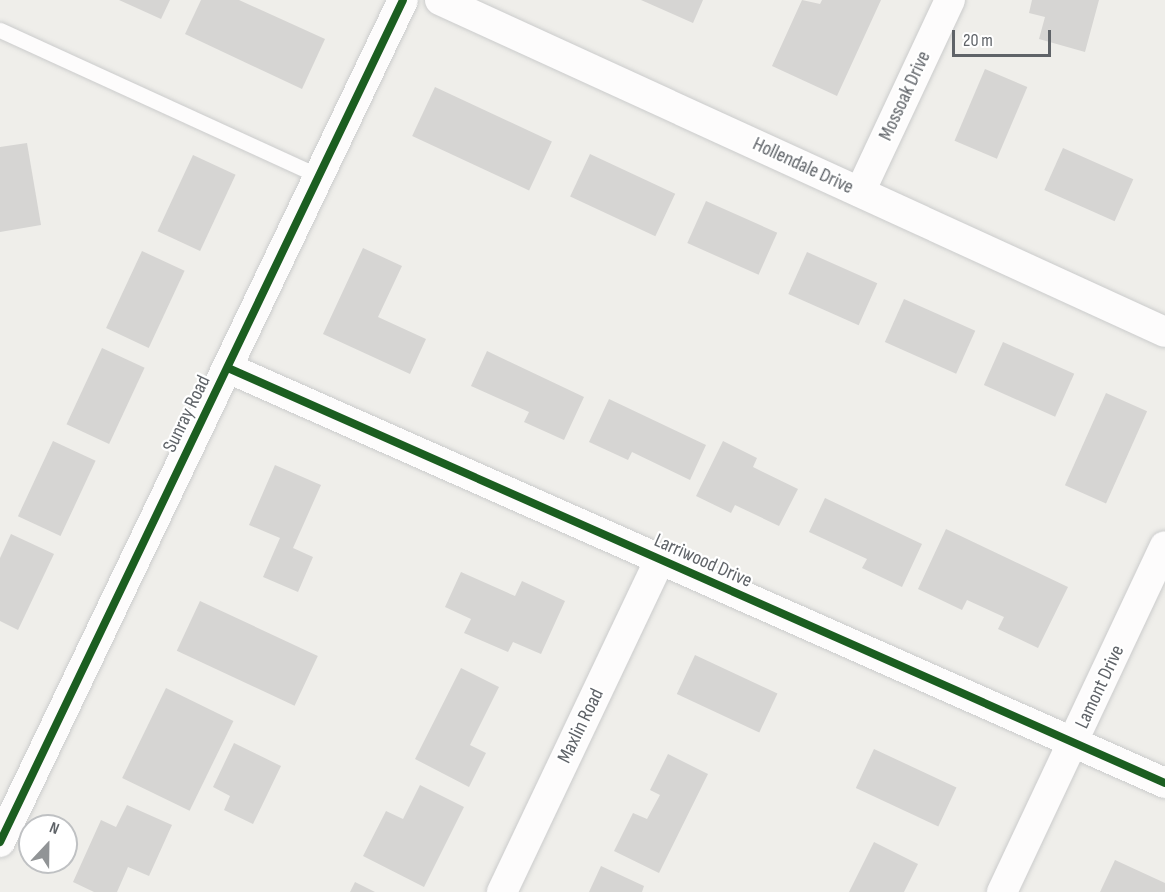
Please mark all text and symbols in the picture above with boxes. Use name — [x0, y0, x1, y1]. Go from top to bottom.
scale bar — [955, 18, 1054, 56]
text: 20 m — [963, 30, 993, 51]
street label: Mossoak Drive — [874, 47, 936, 145]
street label: Hollendale Drive — [749, 132, 857, 200]
street label: Sunray Road — [158, 372, 216, 456]
street label: Larriwood Drive — [650, 529, 756, 593]
street label: Lamont Drive — [1070, 642, 1130, 732]
street label: Maxlin Road — [553, 685, 609, 767]
north arrow — [18, 814, 78, 874]
text: N — [47, 818, 62, 839]

